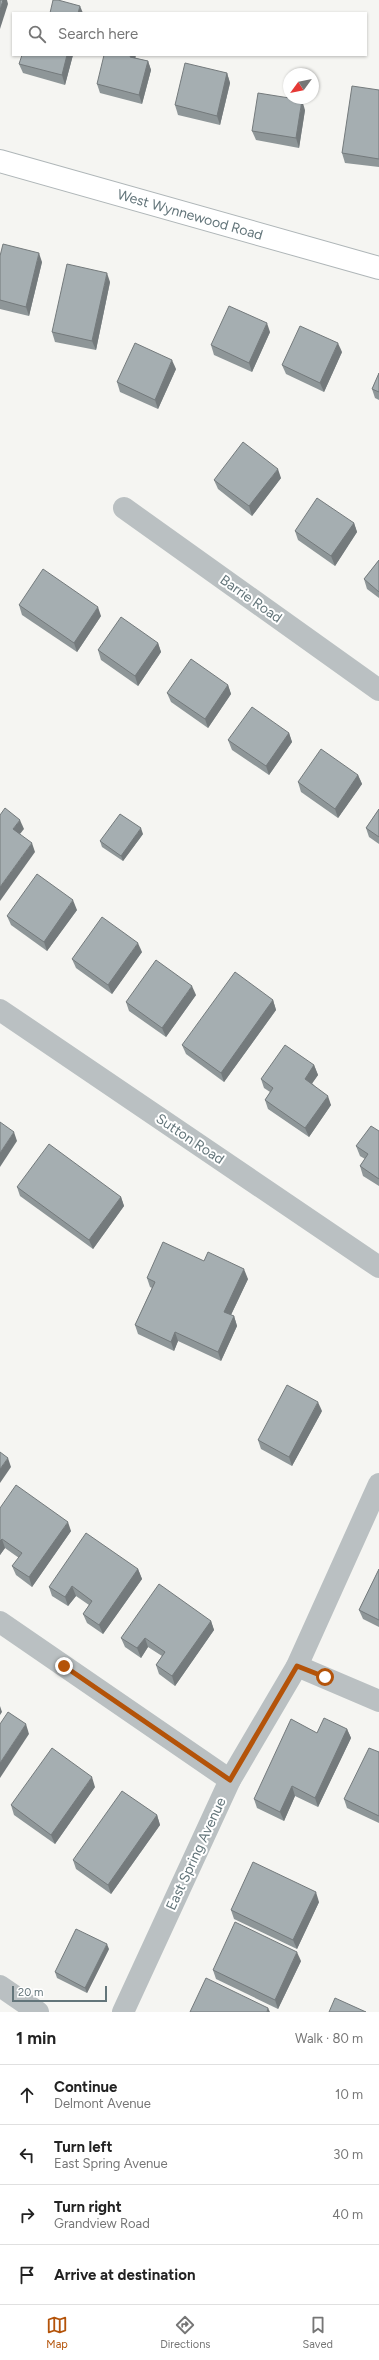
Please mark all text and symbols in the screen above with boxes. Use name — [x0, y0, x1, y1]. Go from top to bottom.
search box — [12, 12, 367, 56]
icon: search — [26, 23, 48, 45]
text: Search here — [58, 25, 138, 43]
north arrow — [283, 68, 319, 104]
street label: West Wynnewood Road — [115, 186, 265, 244]
street label: Barrie Road — [217, 571, 285, 627]
street label: Sutton Road — [153, 1110, 227, 1168]
route end — [55, 1657, 73, 1675]
route start — [316, 1668, 334, 1686]
street label: East Spring Avenue — [162, 1795, 230, 1913]
scale bar — [12, 1984, 107, 2003]
text: 20 m — [18, 1986, 43, 1999]
text: 1 min — [16, 2028, 56, 2048]
text: Walk · 80 m — [295, 2031, 363, 2046]
text: Continue — [54, 2078, 117, 2096]
icon: ahead — [16, 2084, 38, 2106]
text: 10 m — [335, 2087, 363, 2102]
text: Delmont Avenue — [54, 2096, 151, 2111]
text: Turn left — [54, 2138, 112, 2156]
icon: left — [16, 2144, 38, 2166]
text: 30 m — [333, 2147, 363, 2162]
text: East Spring Avenue — [54, 2156, 168, 2171]
text: Turn right — [54, 2198, 122, 2216]
icon: right — [16, 2204, 38, 2226]
text: 40 m — [332, 2207, 363, 2222]
text: Grandview Road — [54, 2216, 150, 2231]
icon: arrive — [16, 2264, 38, 2286]
text: Arrive at destination — [54, 2266, 195, 2284]
tab: Map — [46, 2314, 68, 2351]
tab: Directions — [160, 2314, 210, 2351]
tab: Saved — [303, 2314, 333, 2351]

